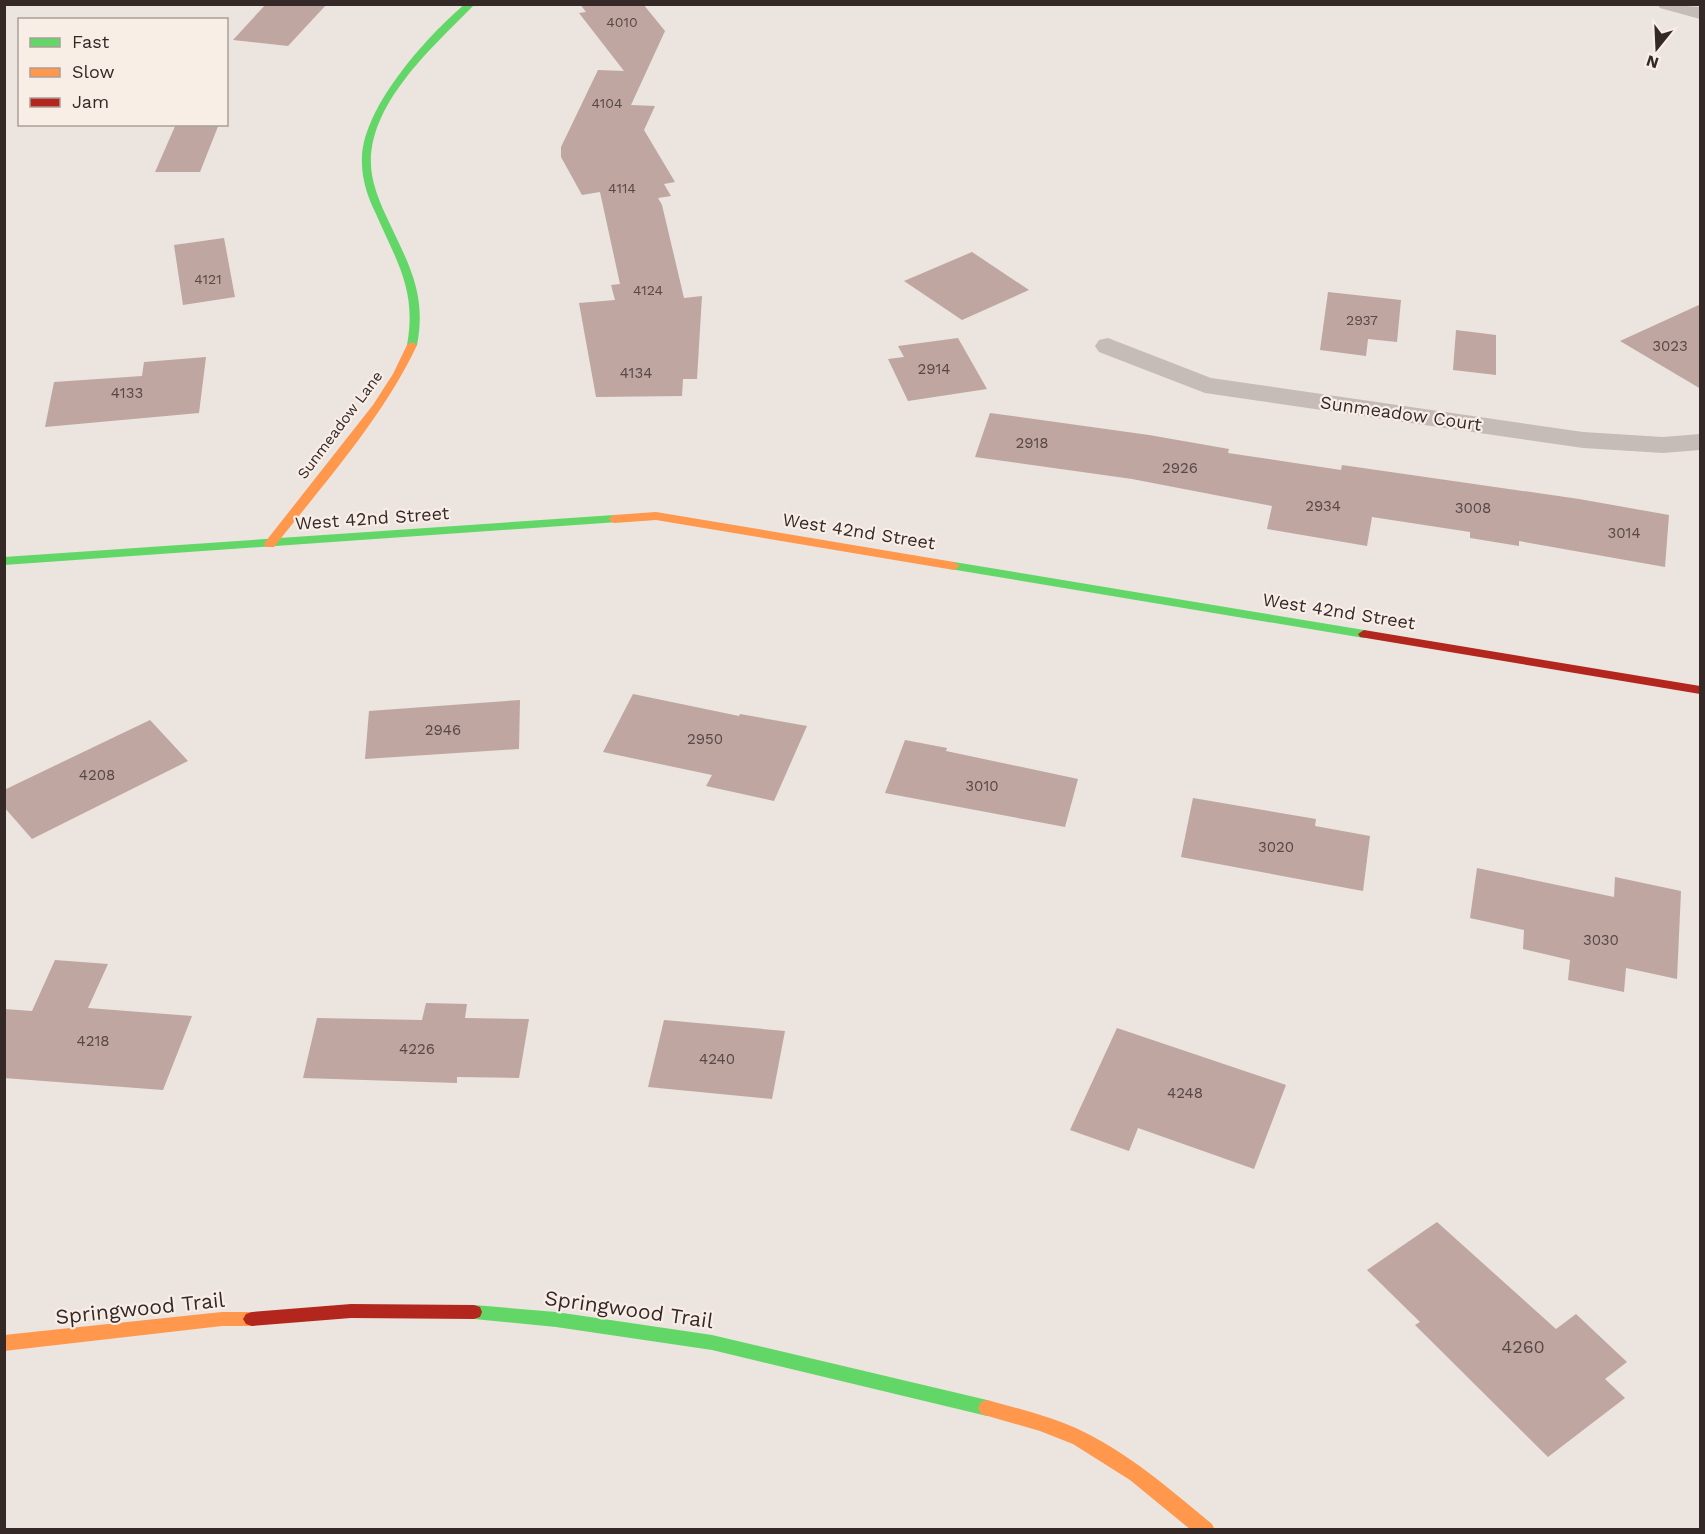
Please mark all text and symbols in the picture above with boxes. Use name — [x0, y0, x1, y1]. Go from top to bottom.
house number: 4010 — [606, 14, 638, 30]
legend — [18, 18, 228, 126]
north arrow — [1627, 18, 1687, 78]
text: Fast — [72, 31, 110, 52]
text: N — [1644, 51, 1661, 73]
text: Slow — [72, 61, 115, 82]
text: Jam — [72, 91, 109, 112]
house number: 4104 — [591, 95, 623, 111]
house number: 4114 — [608, 180, 636, 196]
house number: 4121 — [194, 271, 222, 287]
house number: 4124 — [633, 282, 663, 298]
house number: 2937 — [1346, 312, 1378, 328]
house number: 3023 — [1652, 337, 1688, 355]
house number: 2914 — [917, 360, 951, 378]
house number: 4134 — [620, 364, 652, 382]
street label: Sunmeadow Lane — [294, 368, 386, 482]
house number: 4133 — [111, 384, 143, 402]
street label: Sunmeadow Court — [1319, 391, 1483, 435]
house number: 2918 — [1015, 434, 1049, 452]
house number: 2926 — [1162, 459, 1198, 477]
house number: 2934 — [1305, 497, 1341, 515]
house number: 3008 — [1455, 499, 1491, 517]
street label: West 42nd Street — [294, 502, 450, 534]
street label: West 42nd Street — [781, 509, 937, 554]
house number: 3014 — [1607, 524, 1641, 542]
street label: West 42nd Street — [1261, 589, 1417, 634]
house number: 2946 — [425, 721, 461, 739]
house number: 2950 — [687, 730, 723, 748]
house number: 4208 — [79, 766, 115, 784]
house number: 3010 — [965, 777, 999, 795]
house number: 3020 — [1258, 838, 1294, 856]
house number: 3030 — [1583, 931, 1619, 949]
house number: 4218 — [76, 1032, 110, 1050]
house number: 4226 — [399, 1040, 435, 1058]
house number: 4240 — [699, 1050, 735, 1068]
house number: 4248 — [1167, 1084, 1203, 1102]
street label: Springwood Trail — [543, 1285, 716, 1333]
street label: Springwood Trail — [54, 1287, 227, 1329]
house number: 4260 — [1501, 1336, 1545, 1357]

